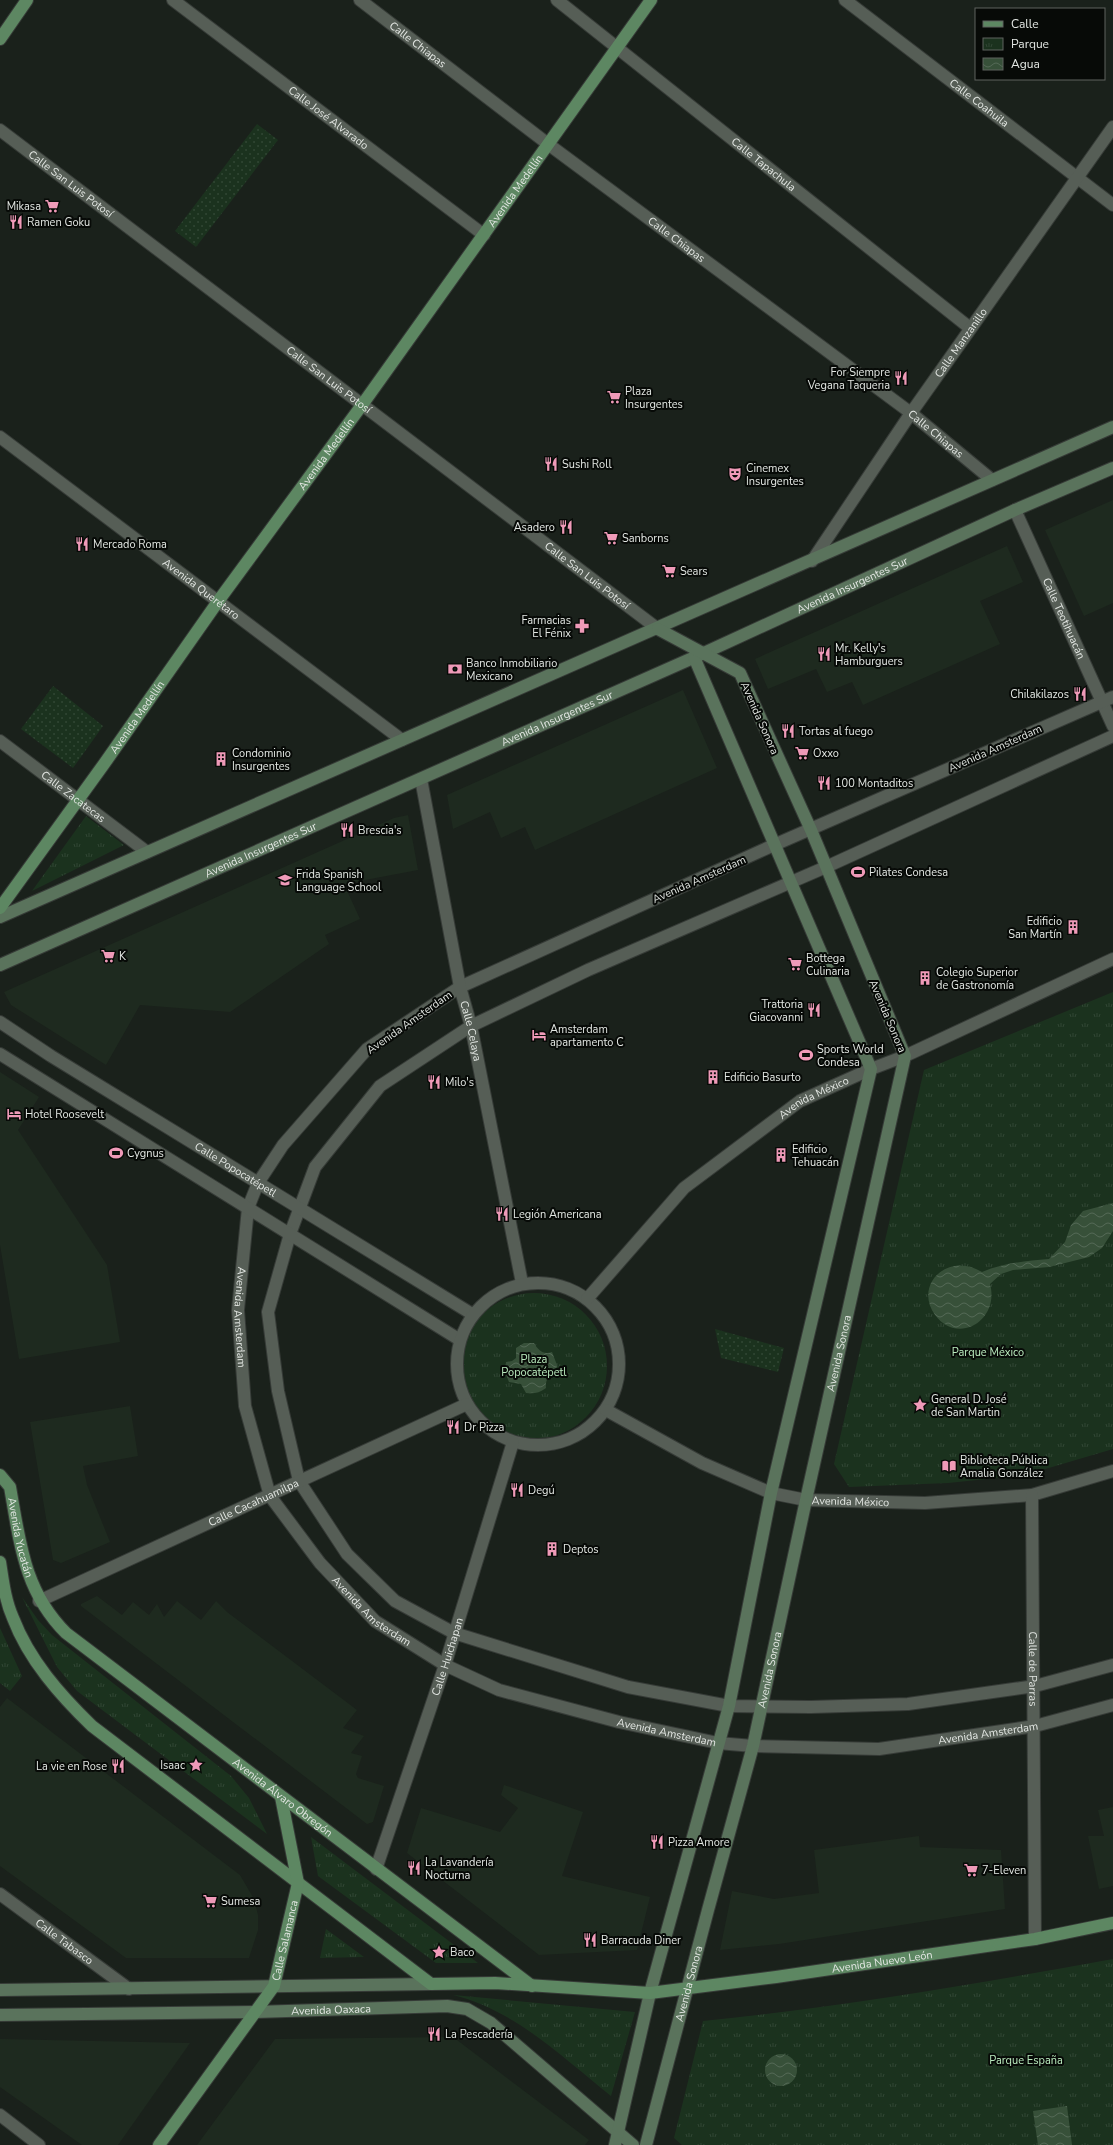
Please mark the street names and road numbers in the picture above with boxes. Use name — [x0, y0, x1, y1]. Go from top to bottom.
street label: Calle Chiapas — [386, 18, 449, 71]
street label: Calle Coahuila — [946, 75, 1012, 131]
street label: Calle José Alvarado — [285, 83, 371, 153]
street label: Calle Tapachula — [728, 134, 799, 195]
street label: Calle San Luis Potosí — [25, 147, 117, 222]
street label: Avenida Medellín — [484, 152, 546, 230]
street label: Calle Chiapas — [645, 214, 708, 266]
street label: Calle Manzanillo — [931, 305, 991, 381]
street label: Calle San Luis Potosí — [283, 343, 376, 418]
street label: Calle Chiapas — [905, 407, 967, 461]
street label: Avenida Medellín — [295, 415, 358, 493]
street label: Calle San Luis Potosí — [541, 539, 634, 614]
street label: Avenida Insurgentes Sur — [794, 553, 910, 617]
street label: Avenida Querétaro — [159, 555, 243, 623]
street label: Calle Teotihuacán — [1039, 575, 1089, 662]
street label: Avenida Medellín — [107, 678, 168, 757]
street label: Avenida Sonora — [737, 680, 782, 757]
street label: Avenida Insurgentes Sur — [499, 687, 615, 750]
street label: Avenida Amsterdam — [946, 721, 1044, 776]
street label: Calle Zacatecas — [38, 768, 108, 826]
street label: Avenida Insurgentes Sur — [203, 819, 319, 881]
street label: Avenida Amsterdam — [650, 852, 748, 907]
street label: Avenida Sonora — [865, 977, 910, 1055]
street label: Avenida Amsterdam — [364, 987, 455, 1057]
street label: Calle Celaya — [456, 999, 485, 1063]
street label: Avenida México — [776, 1073, 851, 1123]
street label: Calle Popocatépetl — [192, 1139, 280, 1201]
street label: Avenida Amsterdam — [230, 1266, 249, 1368]
street label: Avenida Sonora — [823, 1314, 855, 1393]
street label: Calle Cacahuamilpa — [206, 1475, 301, 1530]
street label: Avenida México — [811, 1493, 889, 1510]
street label: Avenida Yucatán — [4, 1496, 37, 1580]
street label: Avenida Amsterdam — [328, 1573, 414, 1650]
street label: Calle Huichapan — [428, 1616, 467, 1698]
street label: Avenida Sonora — [754, 1630, 785, 1710]
street label: Calle de Parras — [1025, 1632, 1040, 1706]
street label: Avenida Amsterdam — [616, 1715, 717, 1750]
street label: Avenida Amsterdam — [937, 1719, 1039, 1748]
street label: Avenida Álvaro Obregón — [229, 1755, 336, 1840]
street label: Calle Salamanca — [268, 1899, 302, 1982]
street label: Calle Tabasco — [32, 1915, 96, 1968]
street label: Avenida Sonora — [672, 1944, 706, 2023]
street label: Avenida Nuevo León — [831, 1947, 934, 1977]
street label: Avenida Oaxaca — [291, 2001, 371, 2019]

